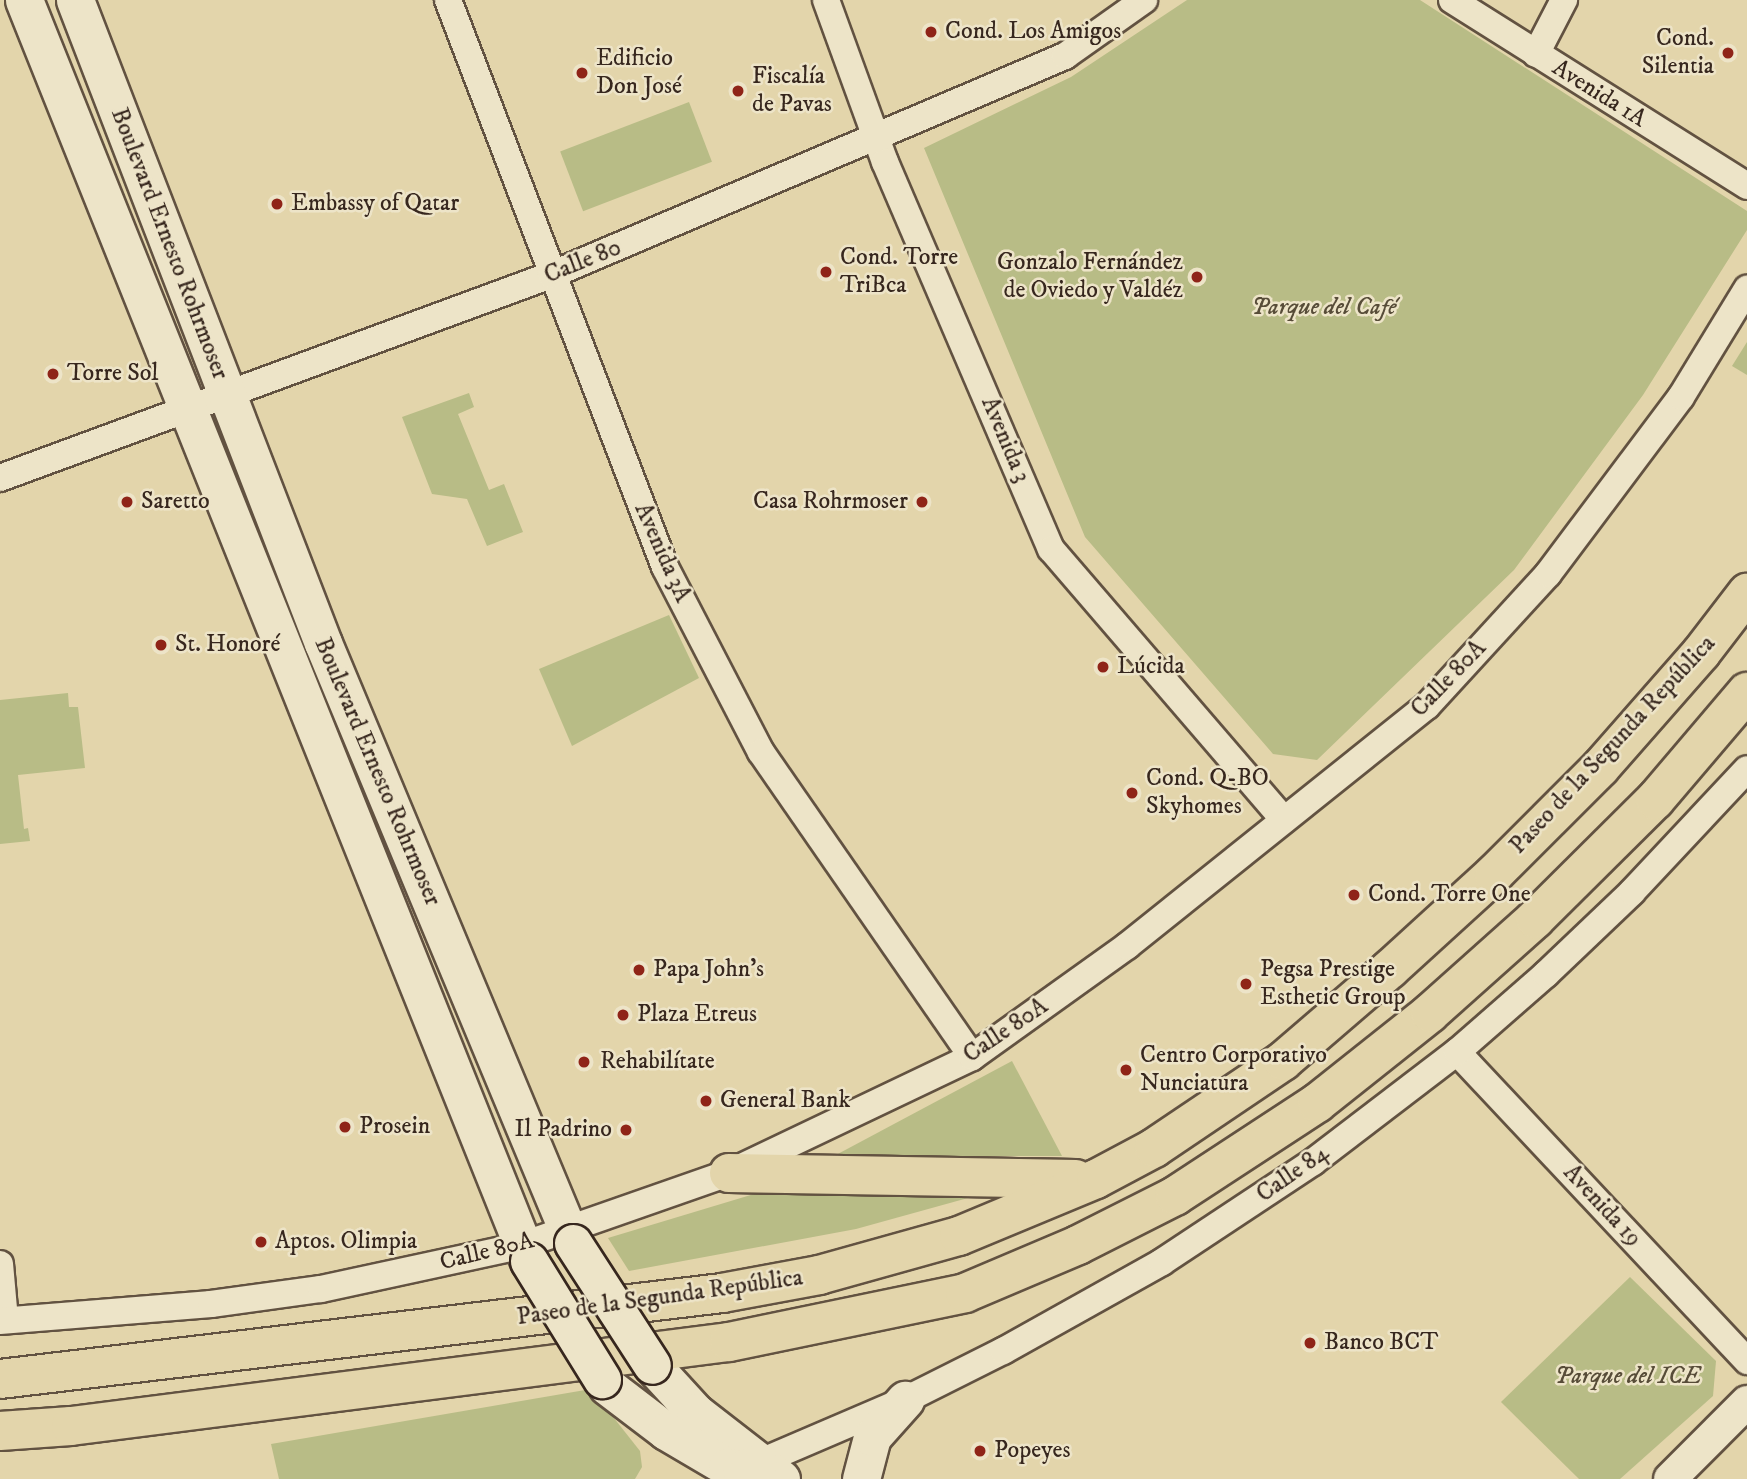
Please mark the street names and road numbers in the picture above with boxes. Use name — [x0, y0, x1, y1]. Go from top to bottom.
street label: Avenida 1A — [1547, 54, 1651, 134]
street label: Boulevard Ernesto Rohrmoser — [104, 104, 234, 384]
street label: Calle 80 — [540, 234, 626, 290]
street label: Avenida 3 — [974, 393, 1036, 487]
street label: Avenida 3A — [627, 499, 697, 607]
street label: Paseo de la Segunda República — [1504, 630, 1722, 860]
street label: Boulevard Ernesto Rohrmoser — [307, 634, 447, 910]
street label: Calle 80A — [1405, 635, 1493, 723]
street label: Calle 80A — [958, 992, 1054, 1070]
street label: Calle 84 — [1251, 1139, 1335, 1209]
street label: Avenida 19 — [1557, 1159, 1647, 1253]
street label: Calle 80A — [437, 1226, 537, 1278]
street label: Paseo de la Segunda República — [515, 1264, 805, 1332]

